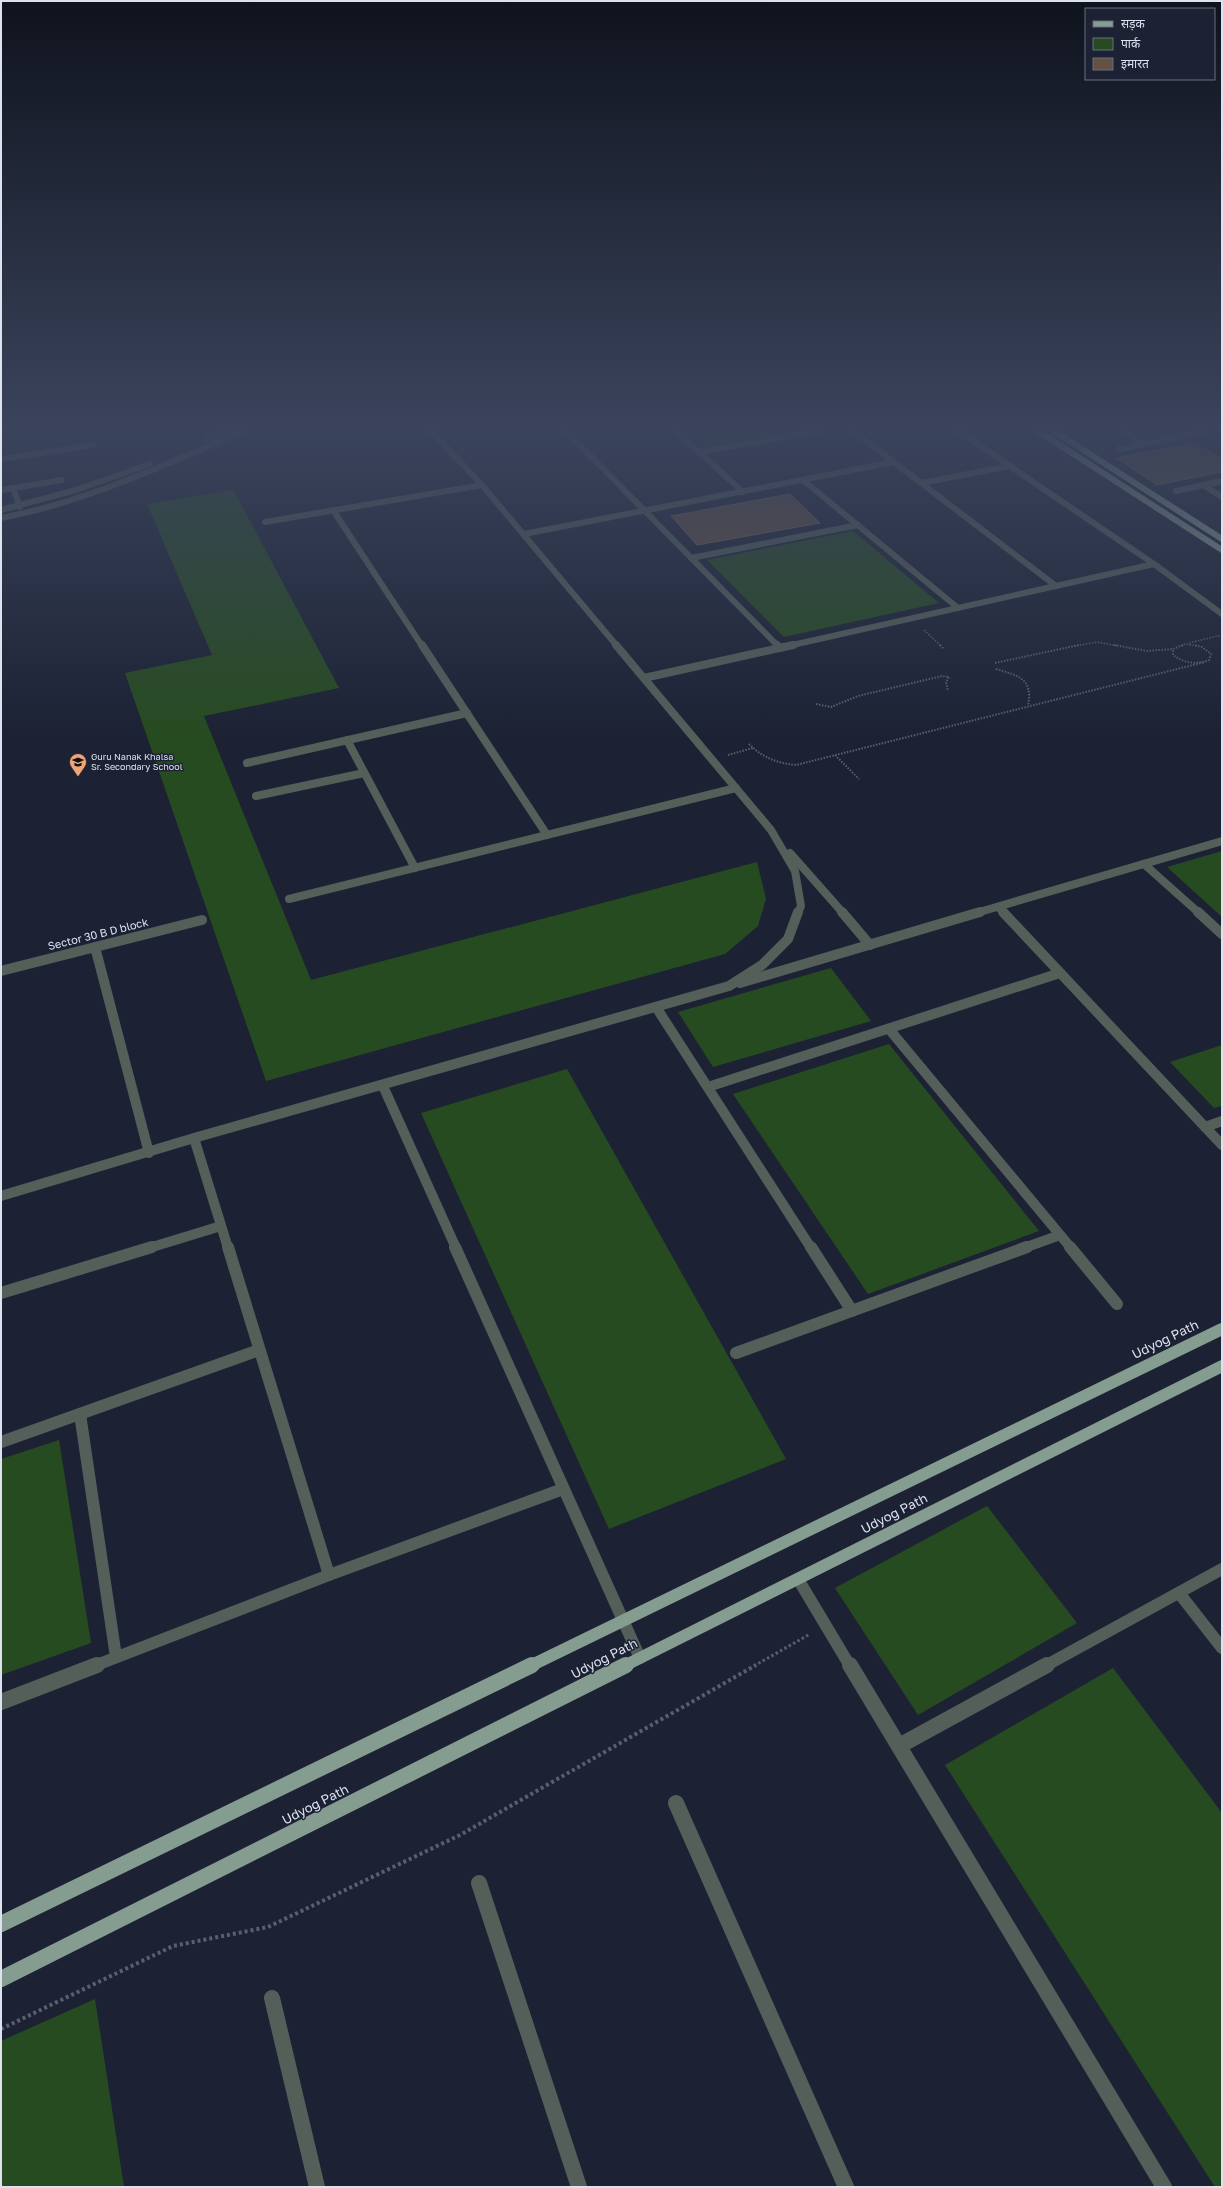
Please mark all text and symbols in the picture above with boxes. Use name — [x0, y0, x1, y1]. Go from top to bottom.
legend — [1085, 8, 1215, 80]
text: सड़क — [1121, 16, 1146, 31]
text: पार्क — [1121, 36, 1141, 51]
text: इमारत — [1121, 56, 1150, 71]
place label: Guru Nanak Khalsa Sr. Secondary School — [91, 751, 183, 772]
school or university icon: Guru Nanak Khalsa Sr. Secondary School — [68, 752, 88, 777]
street label: Sector 30 B D block — [46, 915, 149, 952]
street label: Udyog Path — [1129, 1316, 1201, 1362]
street label: Udyog Path — [858, 1489, 930, 1537]
street label: Udyog Path — [568, 1634, 640, 1682]
street label: Udyog Path — [279, 1780, 351, 1828]

